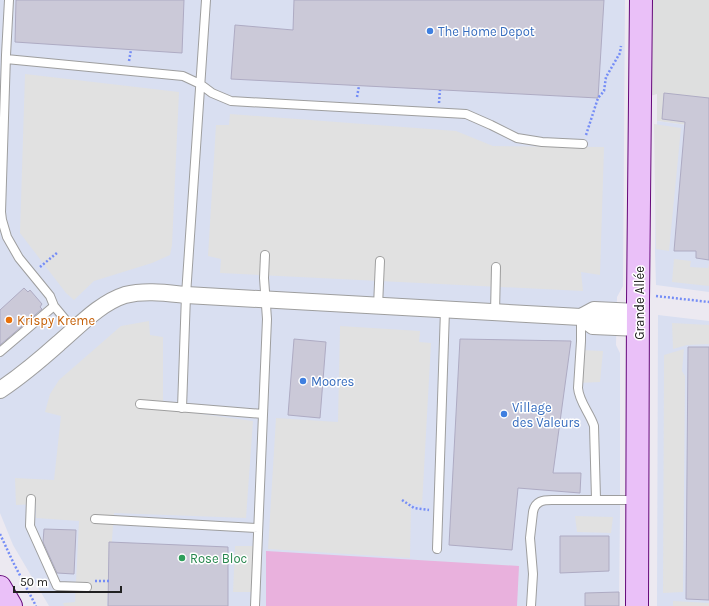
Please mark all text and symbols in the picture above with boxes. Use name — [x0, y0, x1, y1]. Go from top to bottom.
place label: The Home Depot — [438, 24, 535, 39]
marker: The Home Depot — [425, 26, 435, 36]
street label: Grande Allée — [632, 266, 647, 340]
place label: Krispy Kreme — [17, 313, 95, 328]
marker: Krispy Kreme — [4, 315, 14, 325]
place label: Moores — [311, 374, 355, 389]
marker: Moores — [298, 376, 308, 386]
place label: Village des Valeurs — [512, 400, 580, 430]
marker: Village des Valeurs — [499, 409, 509, 419]
place label: Rose Bloc — [190, 551, 247, 566]
marker: Rose Bloc — [177, 553, 187, 563]
scale bar — [14, 568, 121, 594]
text: 50 m — [20, 575, 48, 589]

